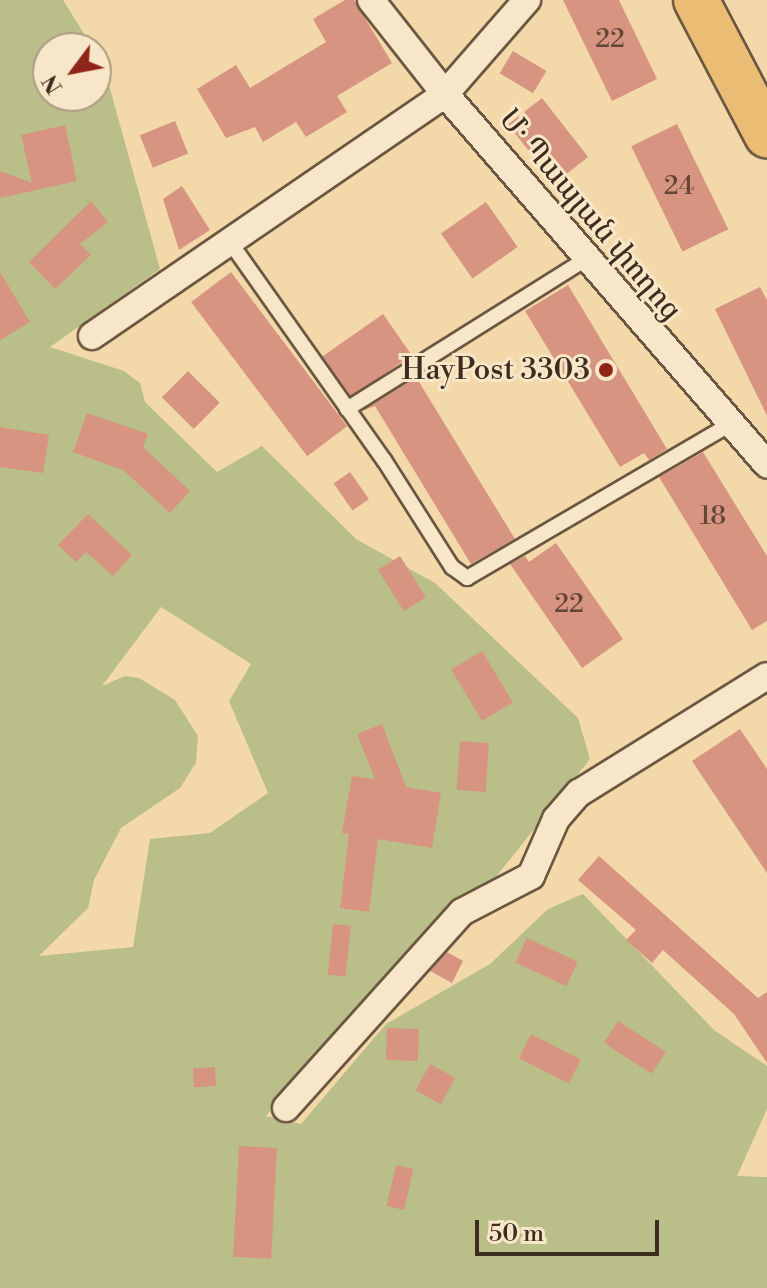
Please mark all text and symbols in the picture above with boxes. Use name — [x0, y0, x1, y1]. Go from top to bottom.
house number: 22 — [595, 24, 625, 56]
north arrow — [32, 32, 112, 112]
text: N — [37, 69, 69, 98]
street label: Մ․ Պապյան փողոց — [491, 102, 689, 328]
house number: 24 — [664, 171, 694, 203]
place label: HayPost 3303 — [401, 352, 590, 388]
marker: HayPost 3303 — [597, 361, 615, 379]
house number: 18 — [700, 501, 726, 533]
house number: 22 — [554, 589, 584, 621]
scale bar — [479, 1204, 663, 1254]
text: 50 m — [489, 1219, 544, 1249]

